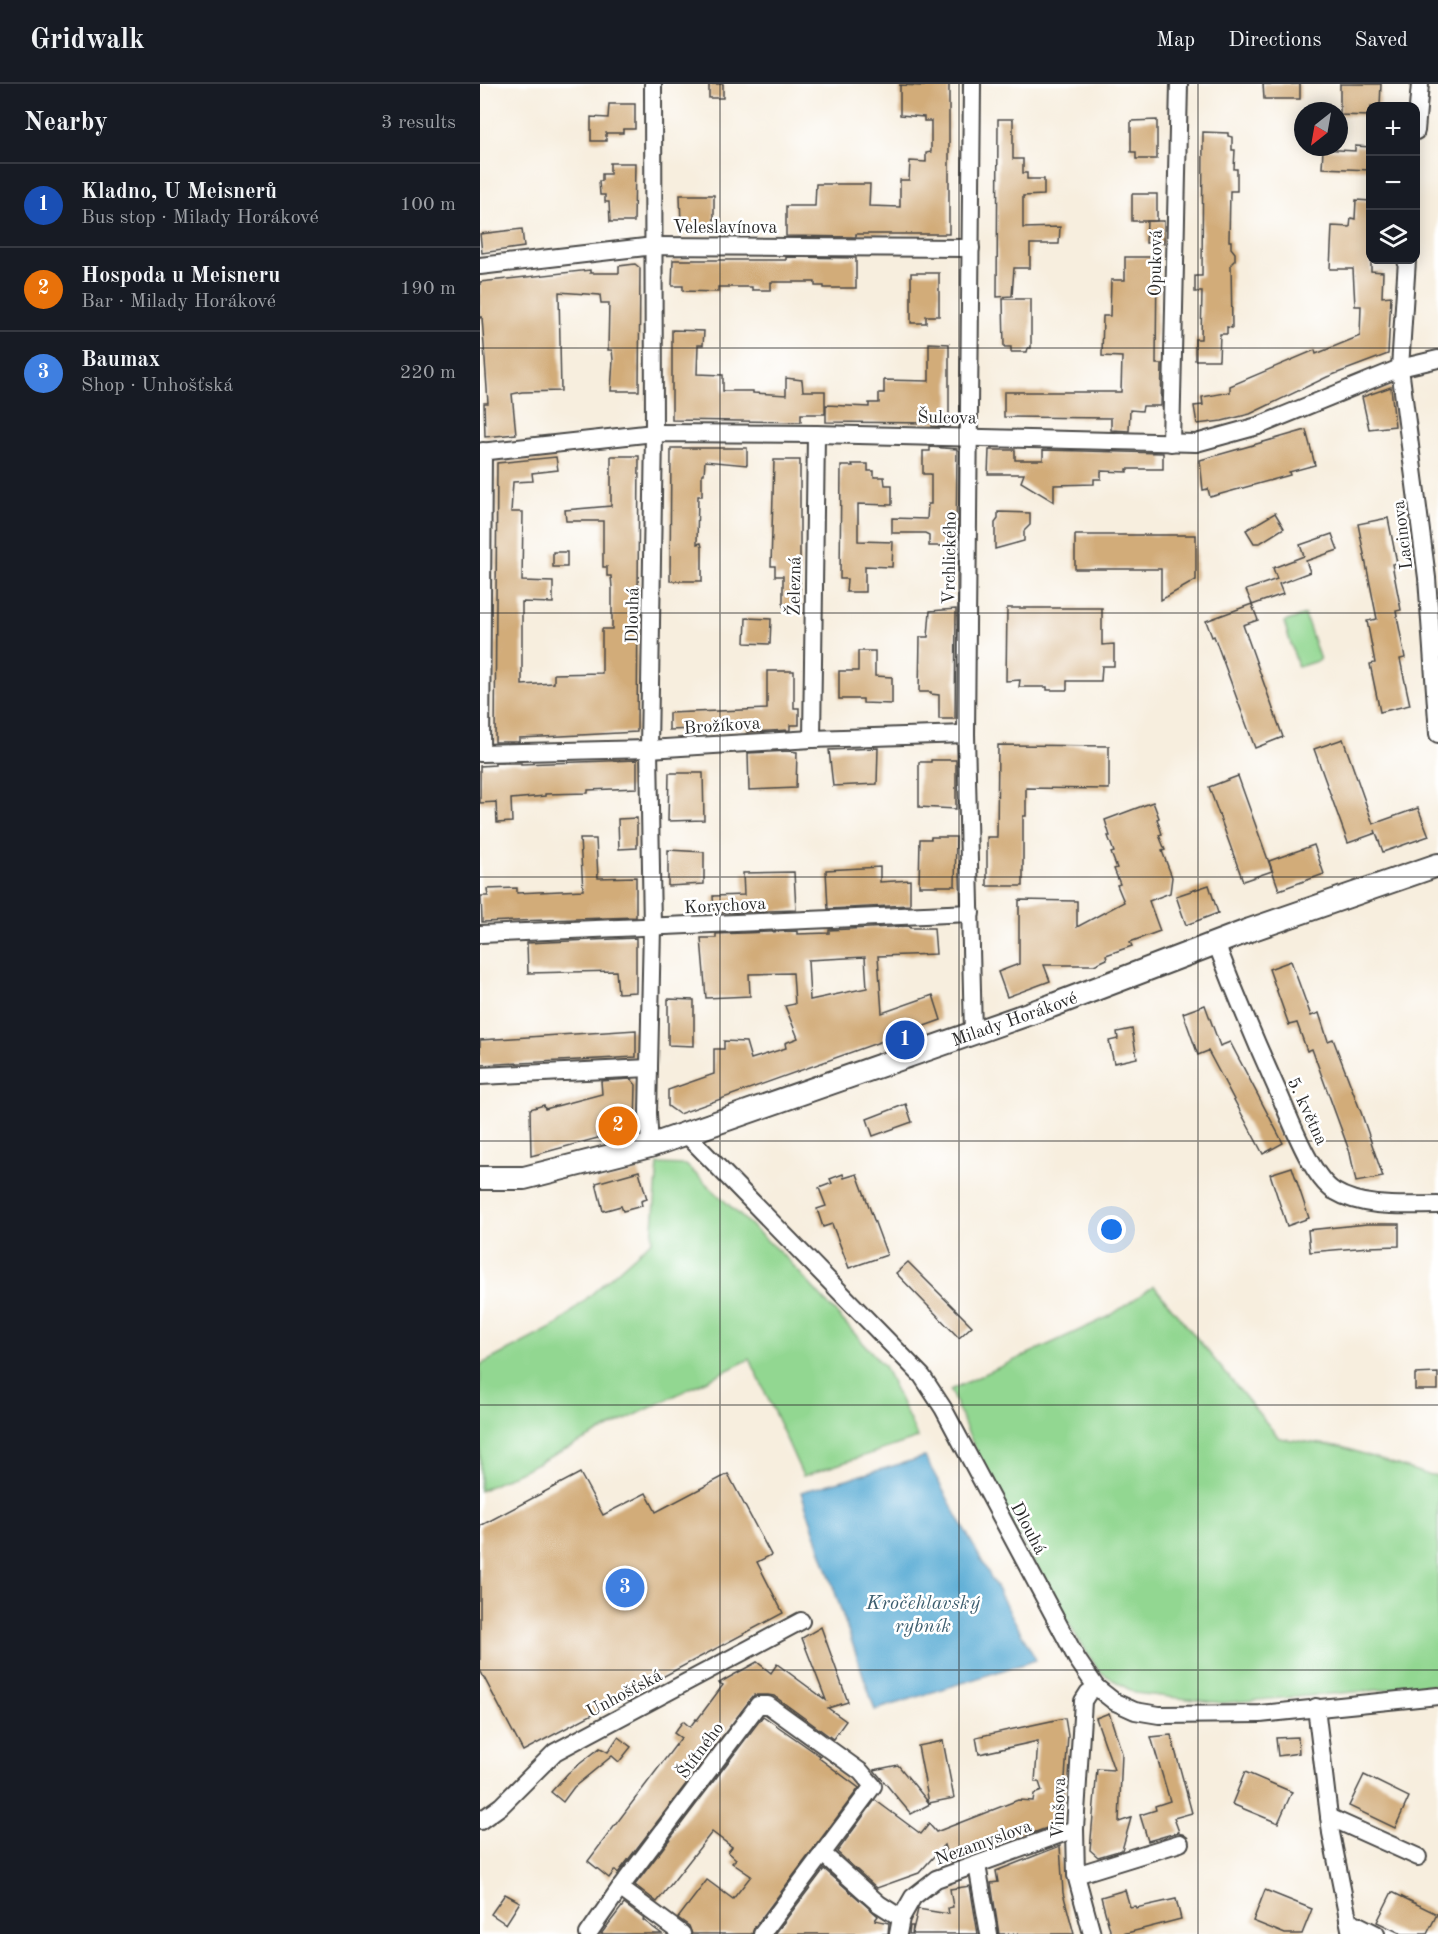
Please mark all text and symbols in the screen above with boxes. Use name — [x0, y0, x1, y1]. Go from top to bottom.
text: Gridwalk — [30, 27, 145, 55]
text: Map — [1156, 30, 1195, 51]
text: Directions — [1228, 30, 1322, 51]
text: Saved — [1355, 30, 1408, 51]
north arrow — [1294, 102, 1348, 156]
map controls — [1366, 102, 1420, 264]
button: + — [1366, 102, 1420, 156]
text: Nearby — [24, 110, 108, 136]
text: 3 results — [381, 113, 456, 133]
button: − — [1366, 156, 1420, 210]
text: Kladno, U Meisnerů — [81, 181, 277, 203]
text: 1 — [38, 195, 49, 215]
text: 100 m — [400, 195, 456, 215]
text: Bus stop · Milady Horákové — [81, 208, 319, 228]
button: layers — [1366, 210, 1420, 264]
street label: Veleslavínova — [673, 219, 777, 237]
street label: Opuková — [1146, 229, 1166, 297]
text: Hospoda u Meisneru — [81, 265, 280, 287]
text: 2 — [38, 279, 49, 299]
text: 190 m — [400, 279, 456, 299]
text: Bar · Milady Horákové — [81, 292, 276, 312]
text: Baumax — [81, 349, 160, 371]
text: 3 — [38, 363, 49, 383]
text: 220 m — [400, 363, 456, 383]
text: Shop · Unhošťská — [81, 376, 233, 396]
street label: Šulcova — [917, 403, 977, 428]
street label: Lacinova — [1390, 499, 1416, 570]
street label: Vrchlického — [940, 511, 960, 605]
street label: Železná — [781, 556, 805, 616]
street label: Dlouhá — [624, 587, 642, 643]
street label: Brožíkova — [683, 714, 761, 738]
street label: Korychova — [684, 895, 767, 917]
street label: Milady Horákové — [950, 989, 1080, 1050]
pin: 1 — [886, 1018, 924, 1062]
street label: 5. května — [1284, 1075, 1331, 1148]
pin: 2 — [598, 1104, 638, 1148]
your location — [1097, 1215, 1126, 1244]
street label: Dlouhá — [1007, 1499, 1049, 1558]
pin: 3 — [606, 1566, 644, 1610]
water label: Kročehlavský rybník — [865, 1594, 981, 1637]
street label: Unhošťská — [584, 1666, 665, 1721]
street label: Štítného — [670, 1716, 728, 1782]
street label: Vinšova — [1049, 1777, 1069, 1839]
street label: Nezamyslova — [933, 1817, 1034, 1869]

